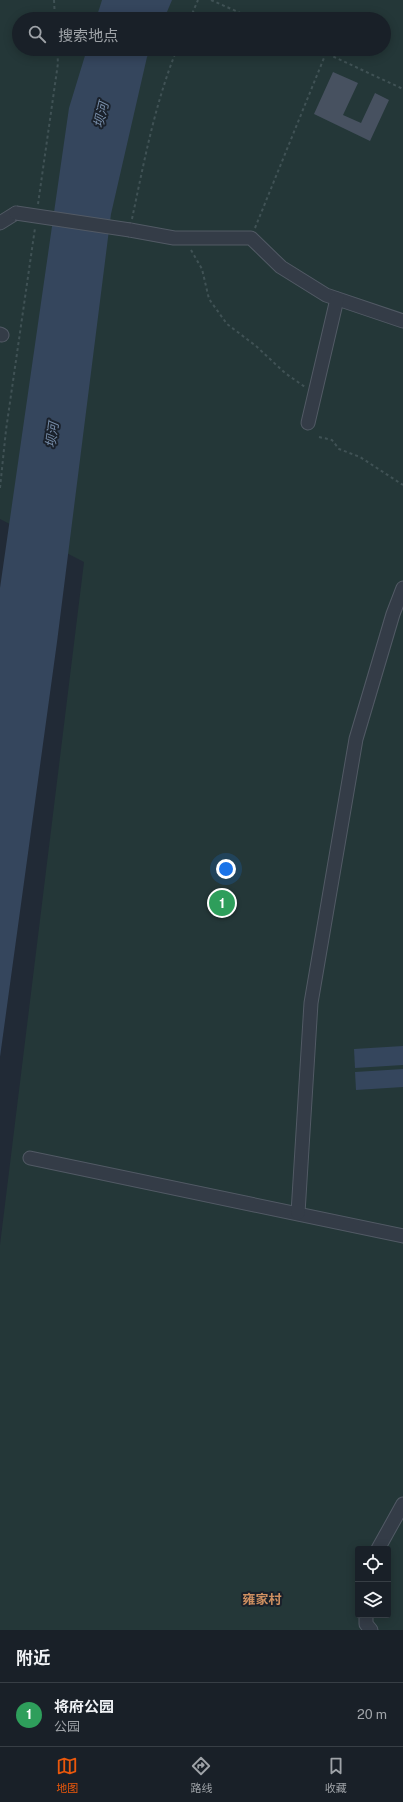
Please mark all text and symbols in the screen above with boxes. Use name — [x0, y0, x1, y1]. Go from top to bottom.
search box — [12, 12, 391, 56]
icon: search — [26, 23, 48, 45]
text: 搜索地点 — [58, 27, 118, 44]
water label: 坝河 — [91, 98, 112, 129]
water label: 坝河 — [43, 418, 62, 449]
your location — [216, 859, 236, 879]
pin: 1 — [209, 888, 235, 918]
map controls — [355, 1546, 391, 1618]
button: locate — [355, 1546, 391, 1582]
button: layers — [355, 1582, 391, 1618]
district label: 雍家村 — [242, 1592, 282, 1607]
text: 附近 — [16, 1648, 50, 1668]
text: 将府公园 — [54, 1698, 114, 1715]
text: 1 — [26, 1707, 32, 1722]
text: 20 m — [357, 1707, 387, 1722]
text: 公园 — [54, 1719, 80, 1734]
tab: 地图 — [56, 1755, 78, 1795]
tab: 路线 — [190, 1755, 212, 1795]
tab: 收藏 — [325, 1755, 347, 1795]

